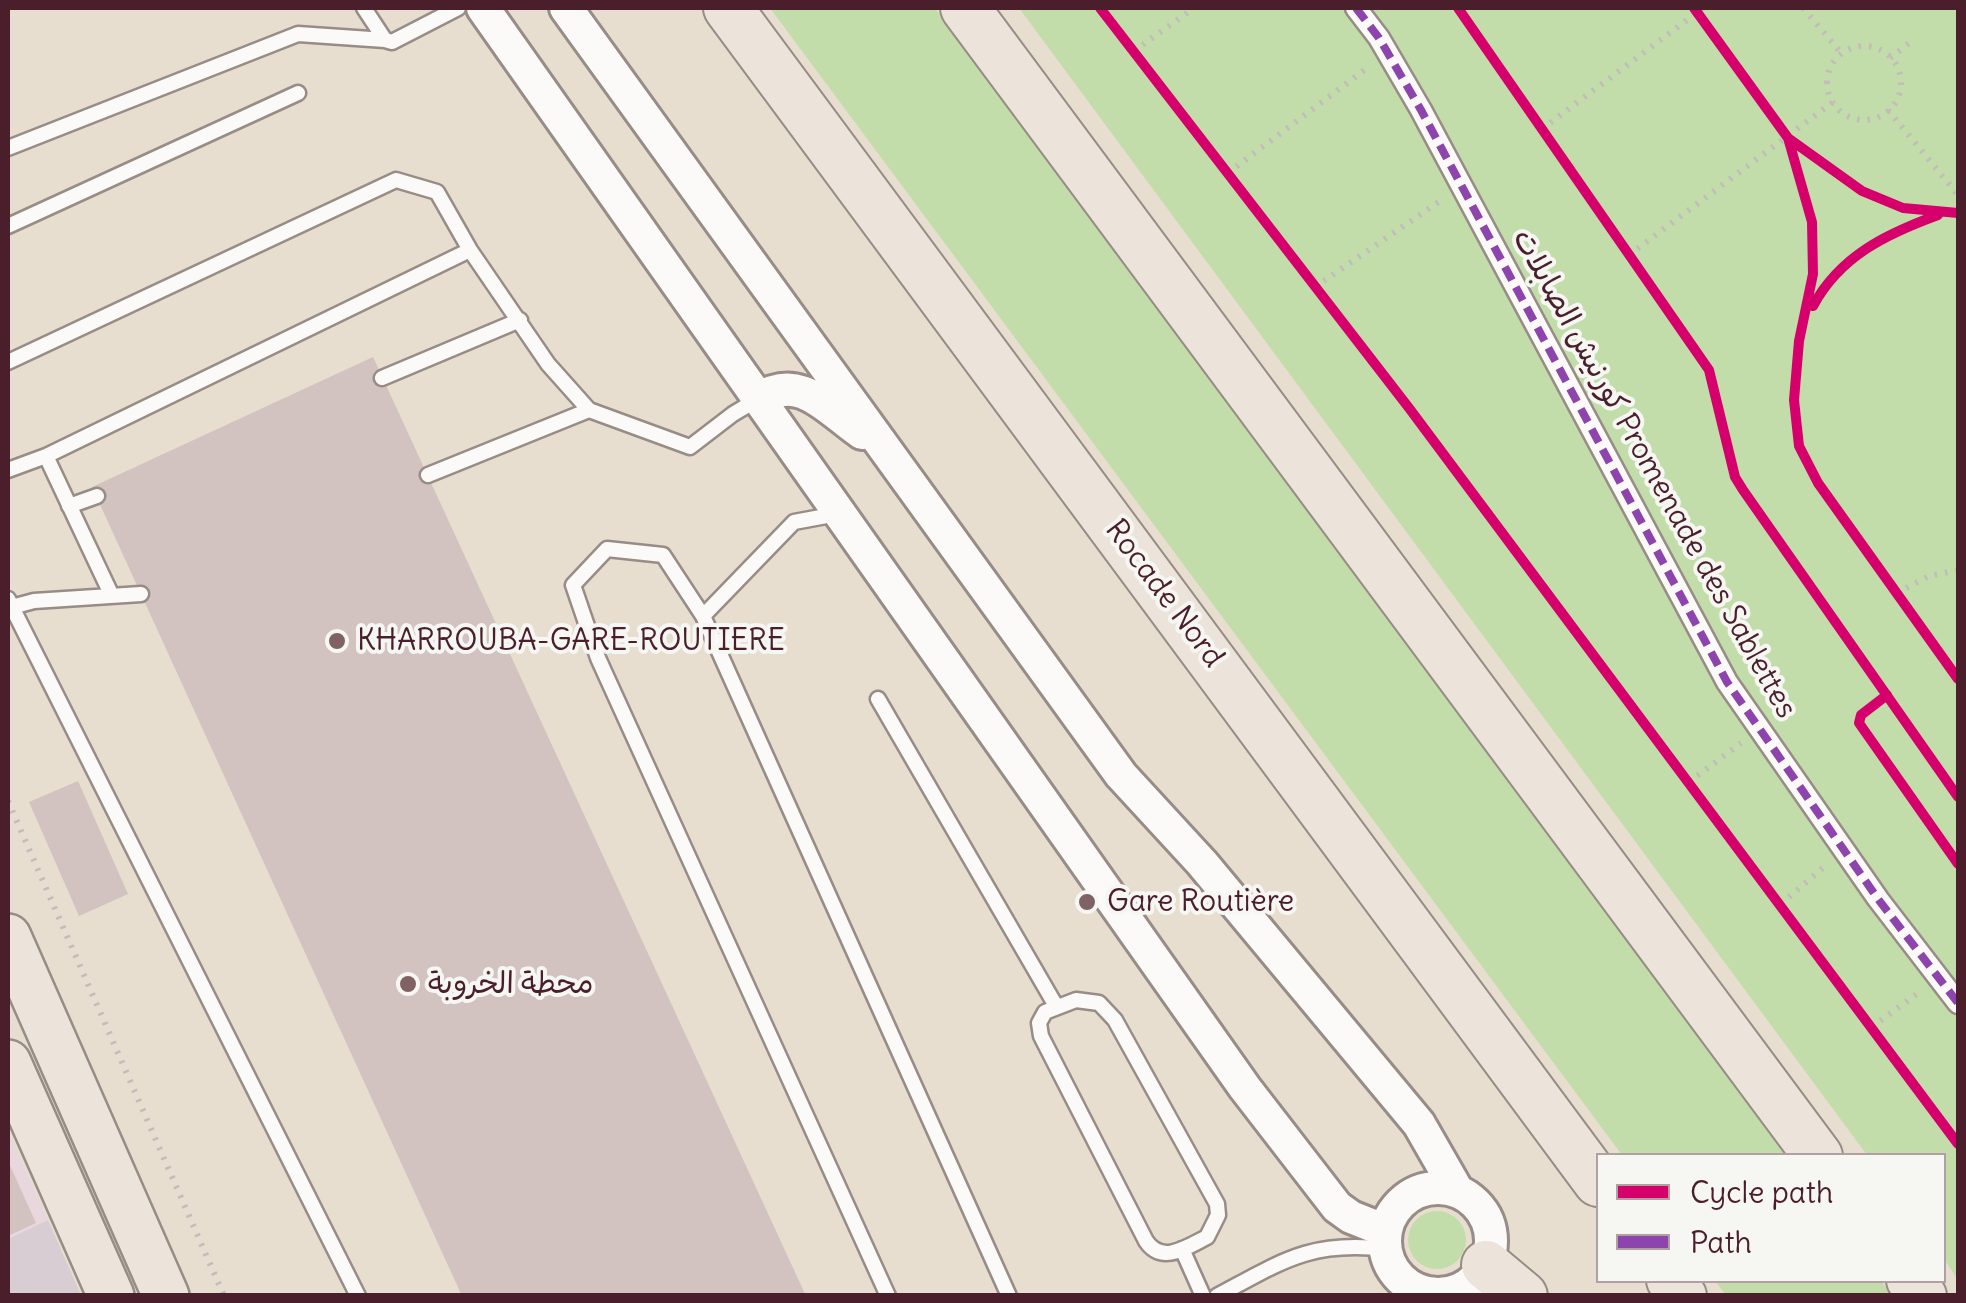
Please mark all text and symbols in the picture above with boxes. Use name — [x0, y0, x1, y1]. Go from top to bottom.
street label: كورنيش الصابلات Promenade des Sablettes — [1504, 223, 1804, 725]
street label: Rocade Nord — [1097, 513, 1231, 675]
place label: KHARROUBA-GARE-ROUTIERE — [357, 623, 785, 659]
marker: KHARROUBA-GARE-ROUTIERE — [326, 630, 348, 652]
place label: Gare Routière — [1107, 884, 1294, 920]
marker: Gare Routière — [1076, 891, 1098, 913]
place label: محطة الخروبة — [428, 966, 593, 1002]
marker: محطة الخروبة — [397, 973, 419, 995]
legend — [1596, 1153, 1946, 1283]
text: Cycle path — [1690, 1173, 1833, 1211]
text: Path — [1690, 1223, 1752, 1261]

